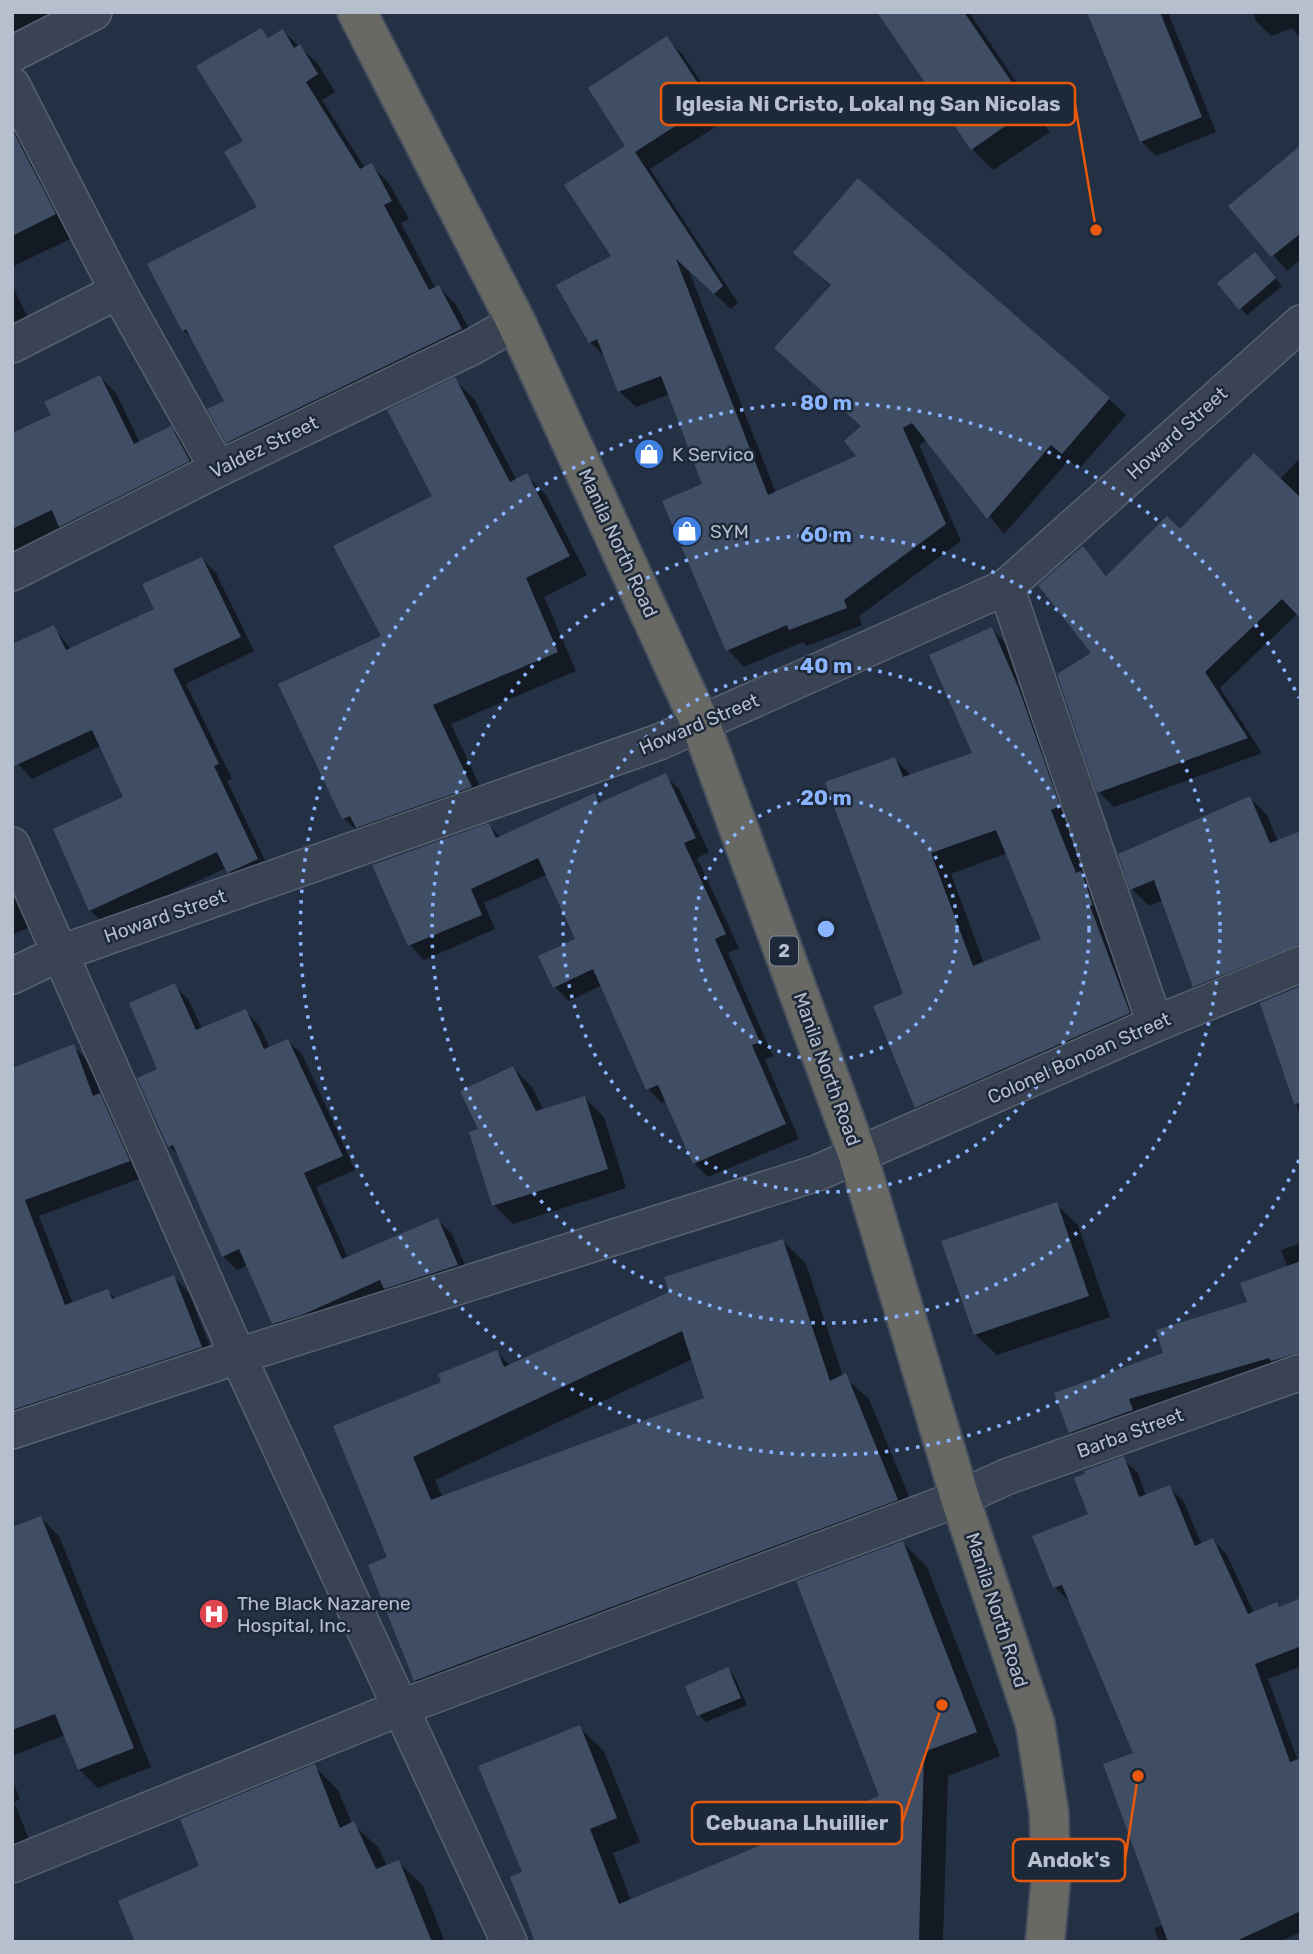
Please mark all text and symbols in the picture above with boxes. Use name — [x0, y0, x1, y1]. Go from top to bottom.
callout: Iglesia Ni Cristo, Lokal ng San Nicolas — [661, 83, 1075, 125]
text: Iglesia Ni Cristo, Lokal ng San Nicolas — [675, 91, 1061, 116]
street label: Howard Street — [1122, 381, 1233, 484]
text: 80 m — [800, 390, 852, 415]
street label: Valdez Street — [206, 411, 322, 483]
shop icon: K Servico — [632, 437, 666, 471]
place label: K Servico — [672, 443, 754, 466]
street label: Manila North Road — [573, 465, 663, 621]
shop icon: SYM — [670, 514, 704, 548]
place label: SYM — [710, 520, 749, 543]
text: 60 m — [800, 522, 852, 547]
text: 40 m — [800, 653, 852, 678]
street label: Howard Street — [636, 688, 763, 760]
text: 20 m — [800, 785, 852, 810]
street label: Howard Street — [101, 884, 230, 948]
centre of rings — [814, 917, 838, 941]
road number: 2 — [770, 936, 798, 966]
street label: Manila North Road — [789, 989, 865, 1149]
street label: Colonel Bonoan Street — [984, 1007, 1175, 1109]
street label: Barba Street — [1074, 1403, 1187, 1463]
street label: Manila North Road — [961, 1530, 1033, 1690]
place label: The Black Nazarene Hospital, Inc. — [237, 1592, 411, 1637]
hospital icon: The Black Nazarene Hospital, Inc. — [197, 1597, 231, 1631]
callout: Cebuana Lhuillier — [692, 1802, 902, 1844]
text: Cebuana Lhuillier — [706, 1810, 889, 1835]
callout: Andok's — [1013, 1839, 1125, 1881]
text: Andok's — [1027, 1847, 1111, 1872]

